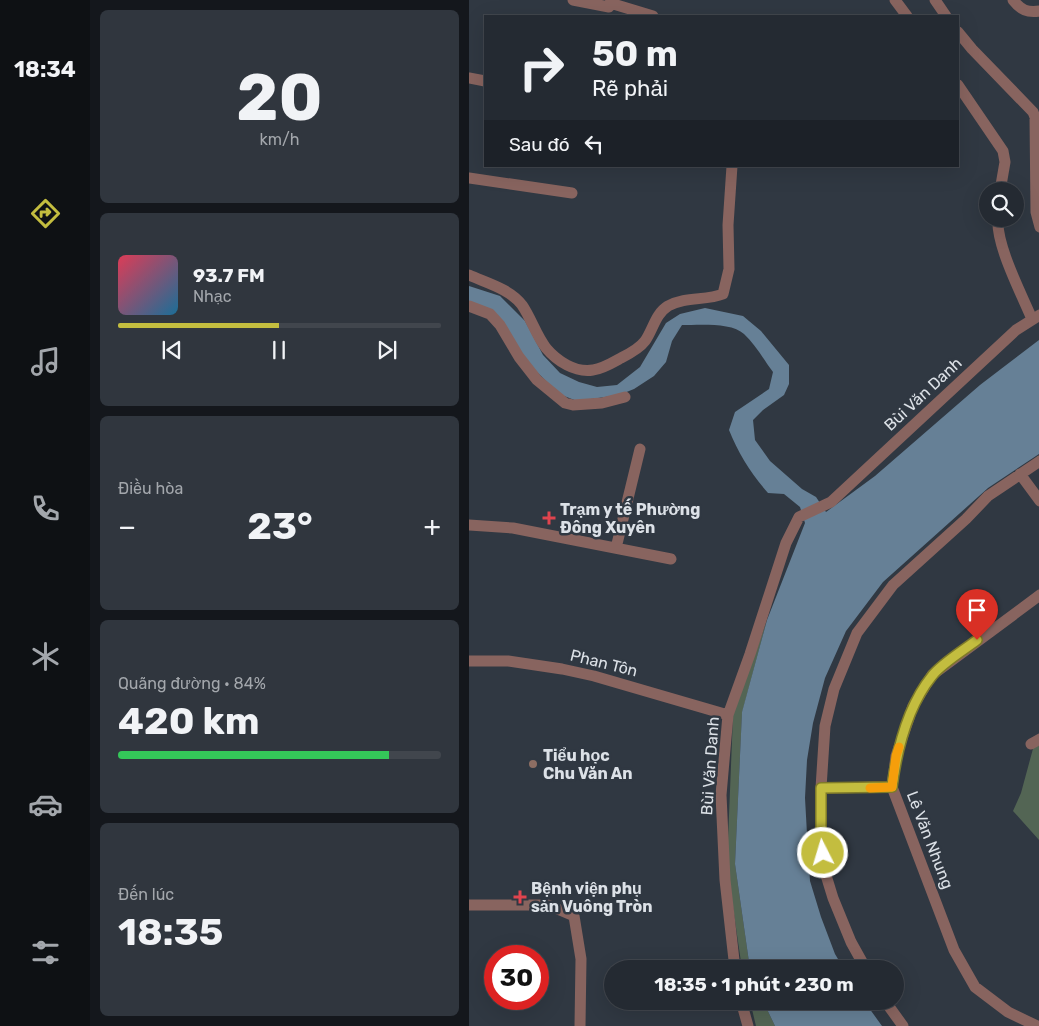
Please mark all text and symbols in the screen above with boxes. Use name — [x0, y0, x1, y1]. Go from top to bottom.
text: 50 m — [592, 33, 678, 75]
icon: right — [509, 35, 574, 100]
text: 18:34 — [14, 56, 76, 83]
text: 20 — [236, 59, 323, 136]
text: Rẽ phải — [592, 75, 668, 102]
text: km/h — [260, 130, 299, 149]
icon: left — [580, 130, 608, 158]
text: Sau đó — [509, 133, 570, 156]
map controls — [979, 182, 1024, 227]
button: search — [979, 182, 1024, 227]
icon: directions — [28, 196, 63, 231]
text: 93.7 FM — [193, 264, 265, 287]
text: Nhạc — [193, 287, 232, 306]
icon: previous — [158, 336, 186, 364]
icon: pause — [265, 336, 293, 364]
icon: next — [373, 336, 401, 364]
icon: music — [28, 344, 63, 379]
street label: Bùi Văn Danh — [880, 353, 966, 435]
text: Điều hòa — [118, 479, 183, 498]
icon: phone — [28, 491, 63, 526]
place label: Trạm y tế Phường Đông Xuyên — [560, 498, 700, 537]
text: 23° — [247, 503, 313, 549]
text: − — [118, 510, 136, 543]
text: + — [424, 510, 441, 543]
marker: Trạm y tế Phường Đông Xuyên — [542, 511, 556, 525]
pin — [956, 589, 998, 640]
icon: arrive — [963, 596, 991, 624]
icon: climate — [28, 639, 63, 674]
street label: Phan Tôn — [568, 645, 640, 681]
text: Quãng đường · 84% — [118, 674, 266, 693]
text: 420 km — [118, 698, 260, 744]
street label: Bùi Văn Danh — [697, 716, 723, 816]
place label: Tiểu học Chu Văn An — [543, 746, 633, 783]
marker: Tiểu học Chu Văn An — [527, 758, 539, 770]
icon: car — [28, 787, 63, 822]
street label: Lê Văn Nhung — [903, 788, 957, 892]
position arrow — [796, 826, 848, 878]
place label: Bệnh viện phụ sản Vuông Tròn — [531, 879, 653, 916]
text: Đến lúc — [118, 885, 174, 904]
marker: Bệnh viện phụ sản Vuông Tròn — [513, 890, 527, 904]
text: 18:35 — [118, 909, 223, 955]
icon: filters — [28, 935, 63, 970]
speed limit sign: 30 — [484, 945, 549, 1010]
text: 18:35 · 1 phút · 230 m — [654, 973, 854, 996]

